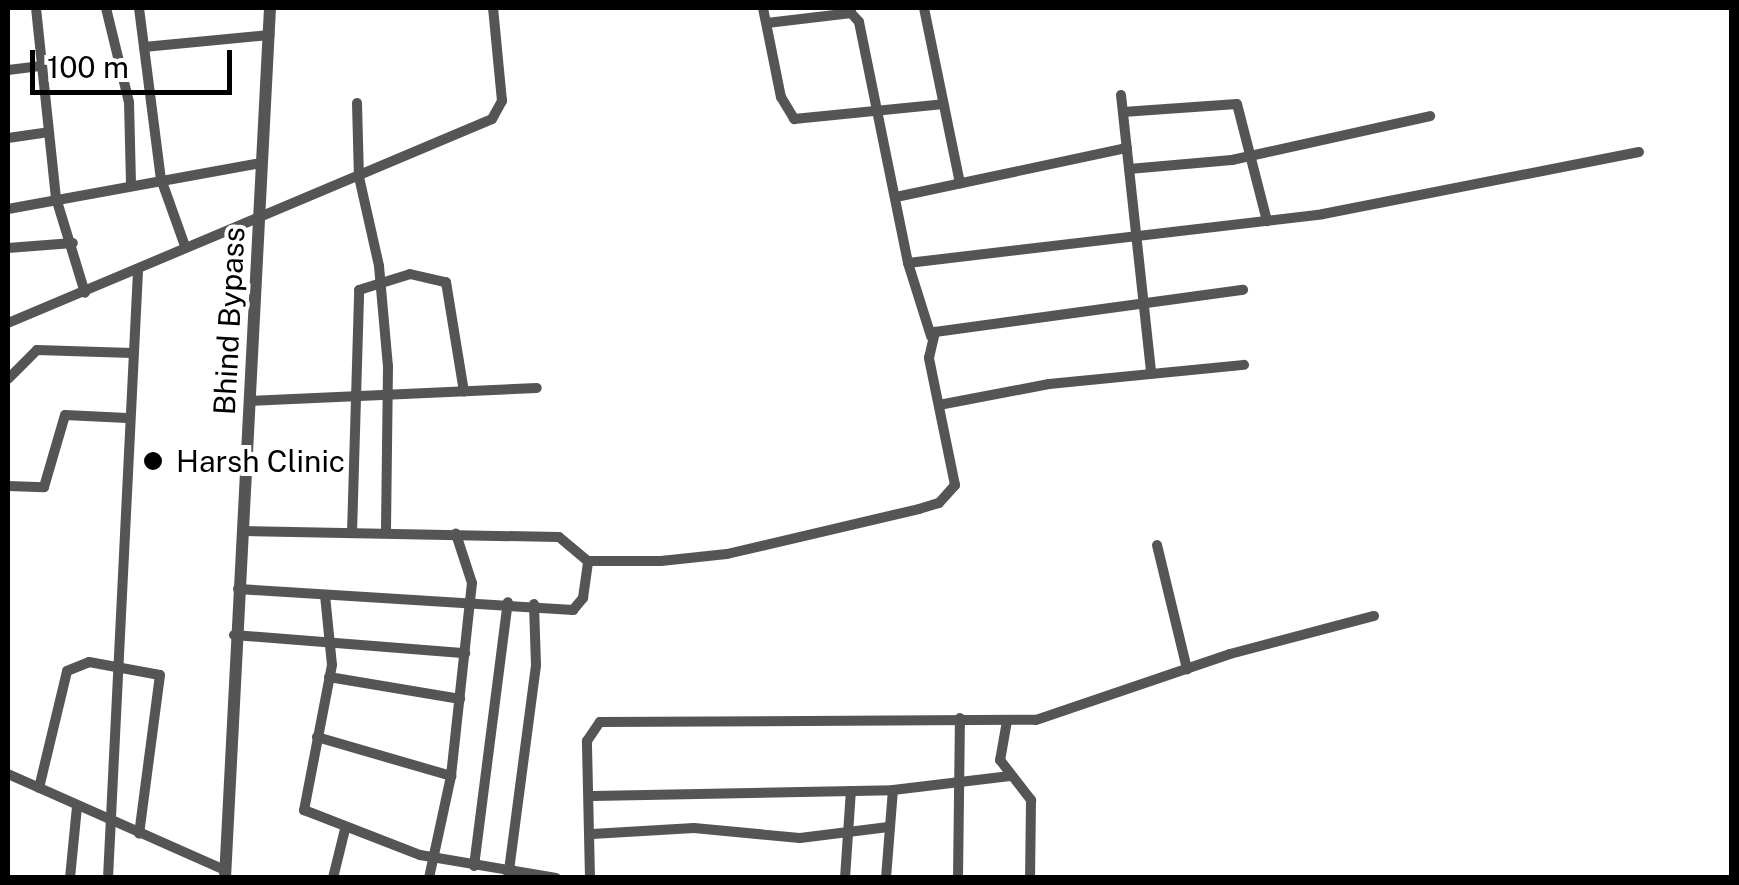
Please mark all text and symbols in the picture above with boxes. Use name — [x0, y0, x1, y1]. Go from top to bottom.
scale bar — [35, 30, 238, 92]
text: 100 m — [47, 49, 129, 85]
street label: Bhind Bypass — [206, 226, 252, 416]
place label: Harsh Clinic — [176, 443, 345, 479]
marker: Harsh Clinic — [140, 448, 166, 474]

